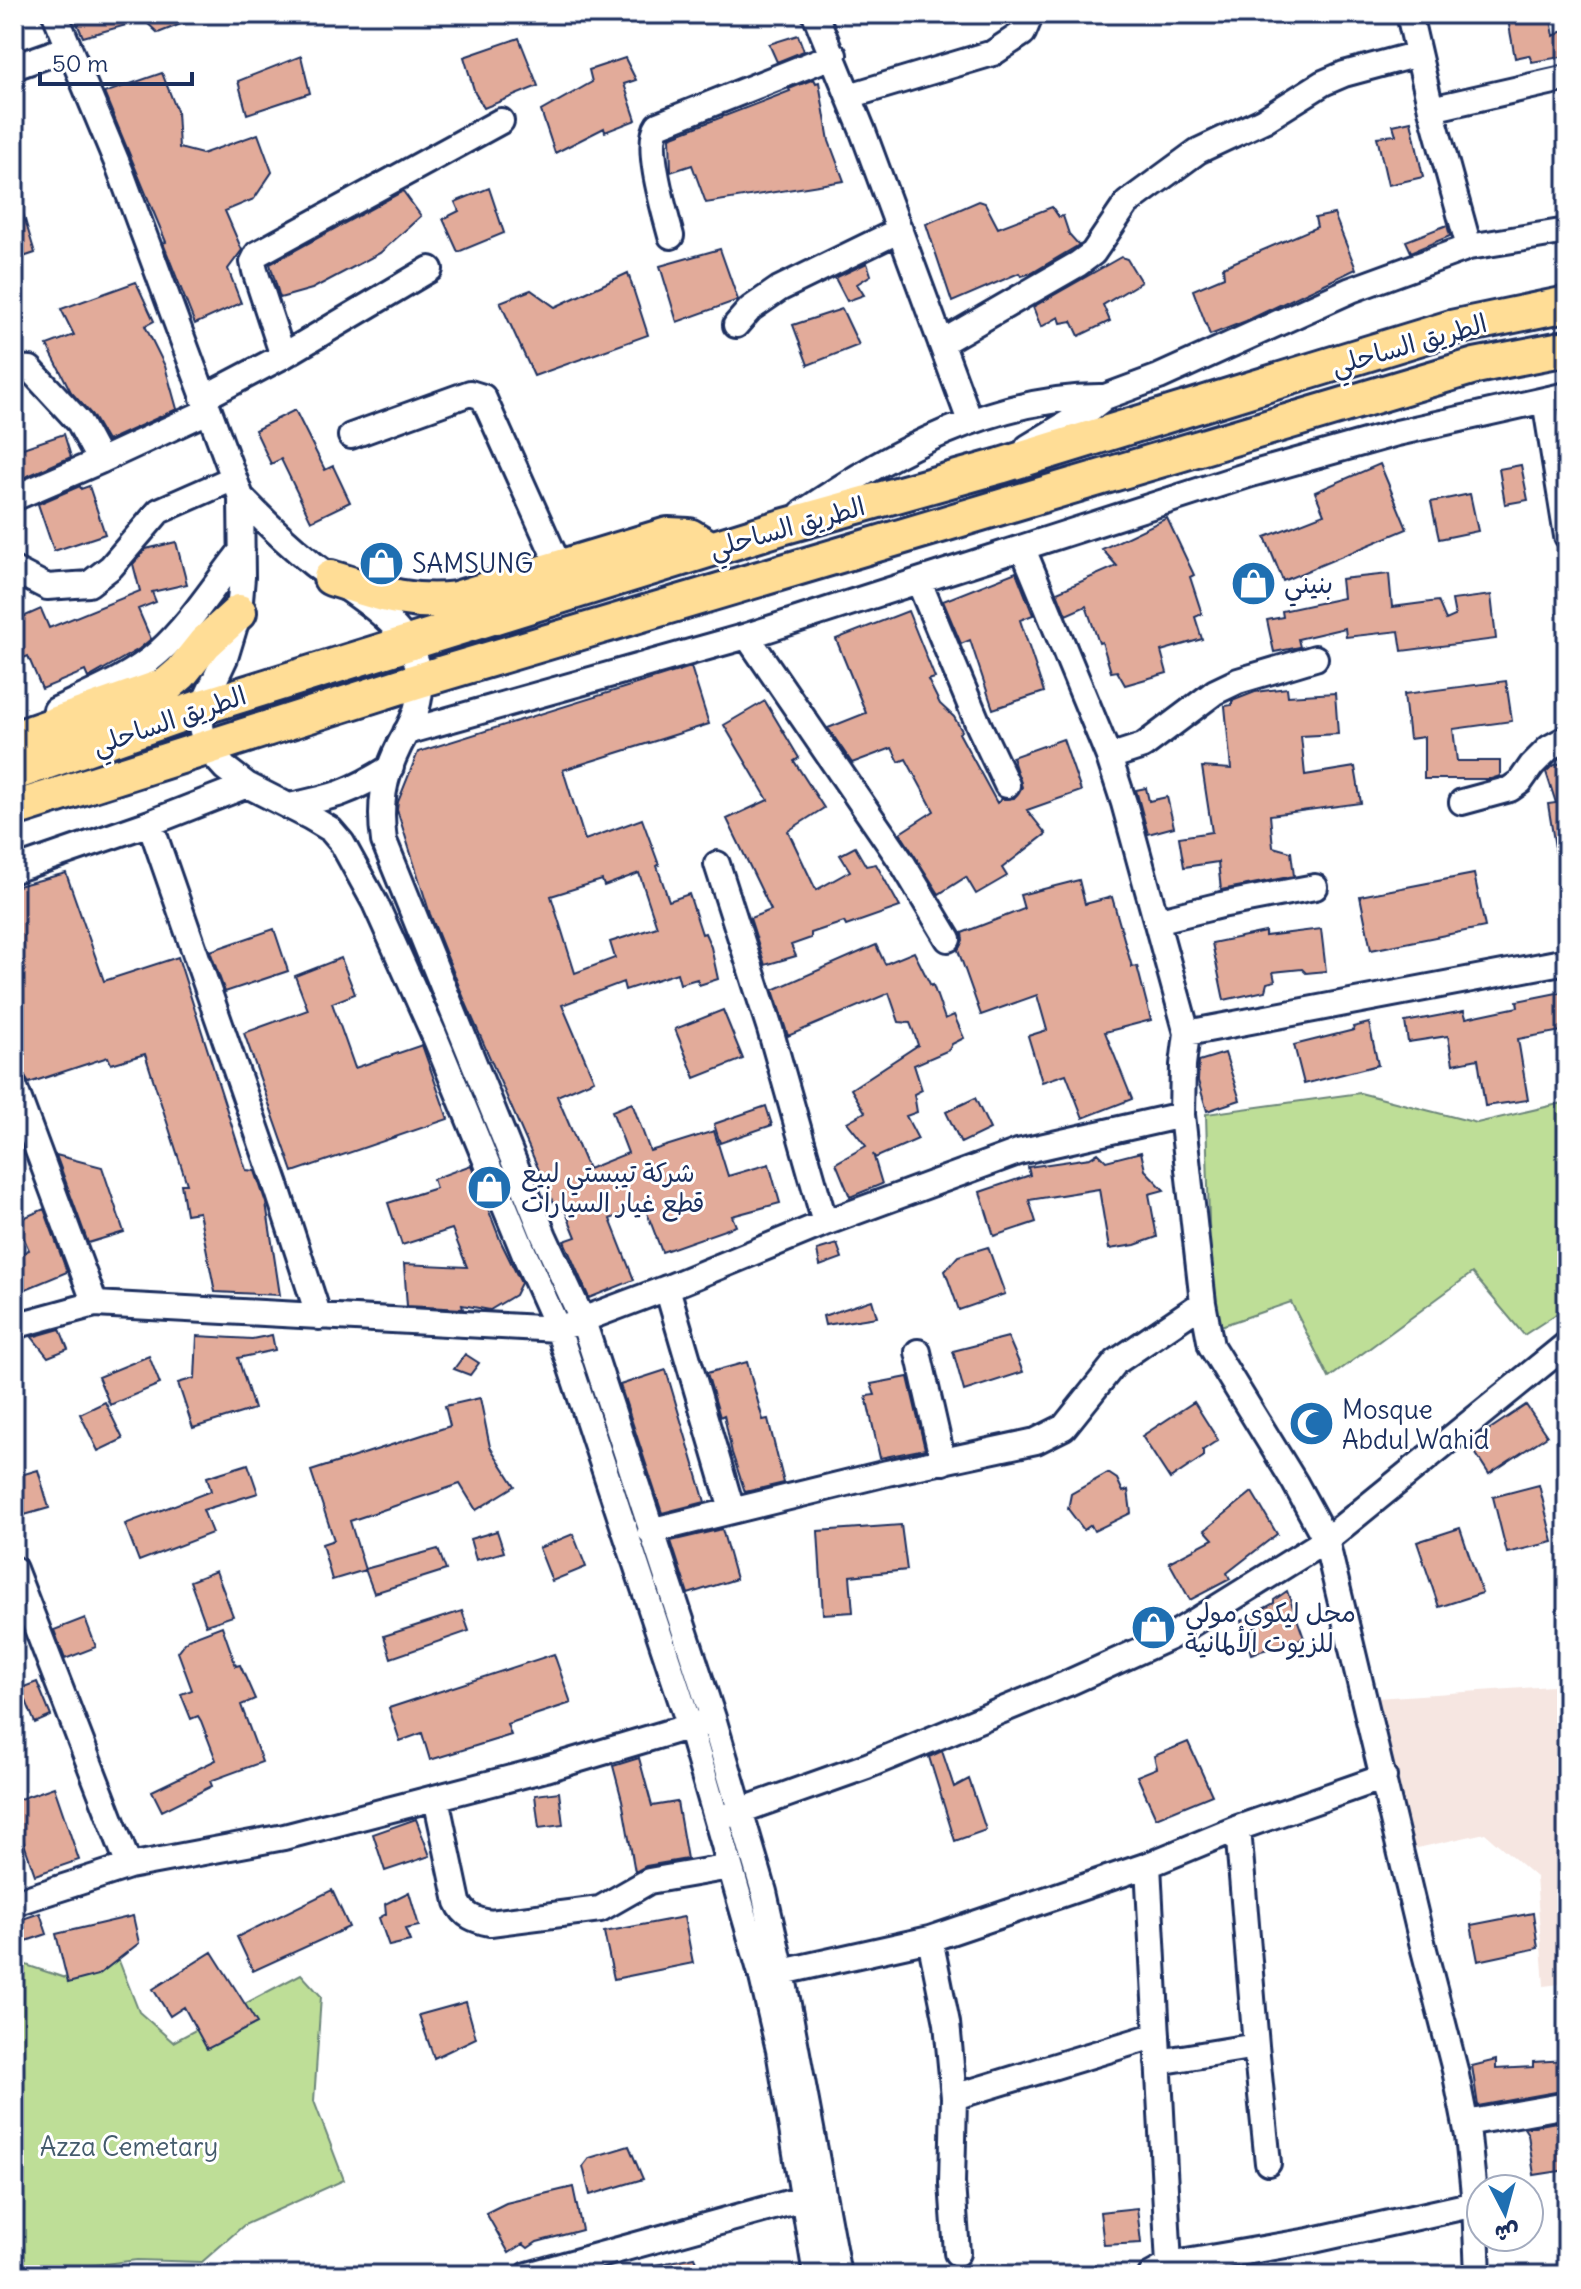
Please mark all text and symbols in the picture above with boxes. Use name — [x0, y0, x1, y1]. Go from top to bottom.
scale bar — [40, 36, 192, 86]
text: 50 m — [52, 48, 108, 78]
street label: الطريق الساحلي — [1327, 306, 1493, 389]
street label: الطريق الساحلي — [705, 489, 871, 572]
shop icon: SAMSUNG — [357, 539, 405, 587]
place label: SAMSUNG — [412, 547, 533, 580]
shop icon: بنيني — [1229, 559, 1277, 607]
place label: بنيني — [1284, 567, 1333, 607]
street label: الطريق الساحلي — [88, 678, 253, 768]
place label: شركة تيبستي لبيع قطع غيار السيارات — [521, 1156, 705, 1222]
shop icon: شركة تيبستي لبيع قطع غيار السيارات — [466, 1163, 514, 1211]
place label: Mosque Abdul Wahid — [1342, 1393, 1489, 1456]
mosque icon: Mosque Abdul Wahid — [1287, 1400, 1335, 1448]
place label: محل ليكوي مولي للزيوت الألمانية — [1185, 1596, 1356, 1660]
shop icon: محل ليكوي مولي للزيوت الألمانية — [1130, 1603, 1178, 1651]
park label: Azza Cemetary — [40, 2130, 218, 2163]
north arrow — [1465, 2173, 1545, 2253]
text: ش — [1494, 2218, 1521, 2248]

